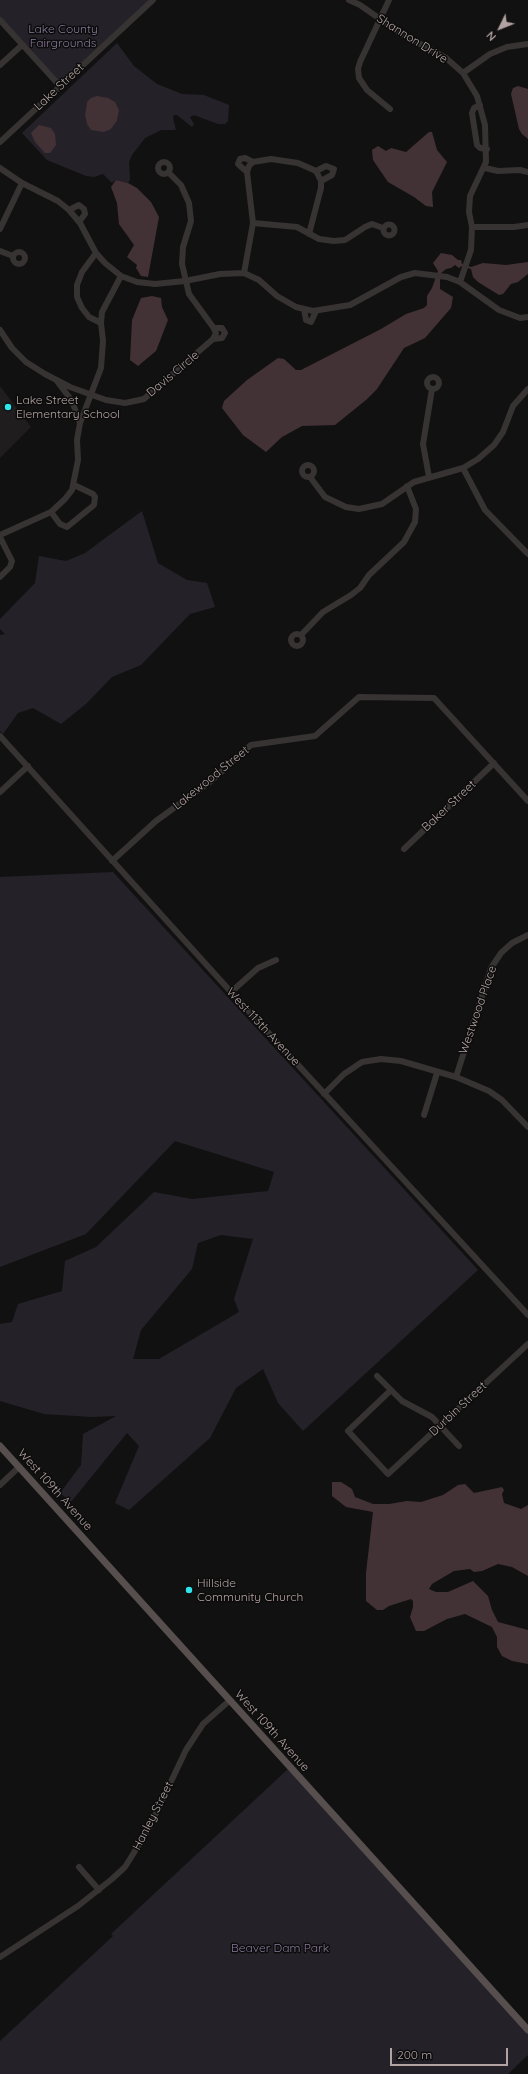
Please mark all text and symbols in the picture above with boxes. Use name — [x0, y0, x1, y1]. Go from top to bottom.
north arrow — [480, 8, 520, 48]
street label: Shannon Drive — [374, 11, 450, 67]
park label: Lake County Fairgrounds — [28, 22, 98, 50]
text: N — [483, 28, 499, 44]
street label: Lake Street — [31, 60, 87, 114]
street label: Davis Circle — [144, 348, 202, 400]
place label: Lake Street Elementary School — [16, 393, 120, 421]
marker: Lake Street Elementary School — [3, 402, 13, 412]
street label: Lakewood Street — [170, 743, 252, 813]
street label: Baker Street — [419, 777, 479, 835]
street label: Westwood Place — [456, 964, 500, 1056]
street label: West 113th Avenue — [223, 985, 303, 1069]
street label: Durbin Street — [426, 1379, 490, 1439]
street label: West 109th Avenue — [15, 1446, 95, 1534]
place label: Hillside Community Church — [197, 1576, 303, 1604]
marker: Hillside Community Church — [184, 1585, 194, 1595]
street label: West 109th Avenue — [232, 1687, 312, 1775]
street label: Hanley Street — [130, 1779, 176, 1853]
park label: Beaver Dam Park — [231, 1941, 329, 1955]
scale bar — [392, 2040, 510, 2066]
text: 200 m — [397, 2047, 432, 2062]

